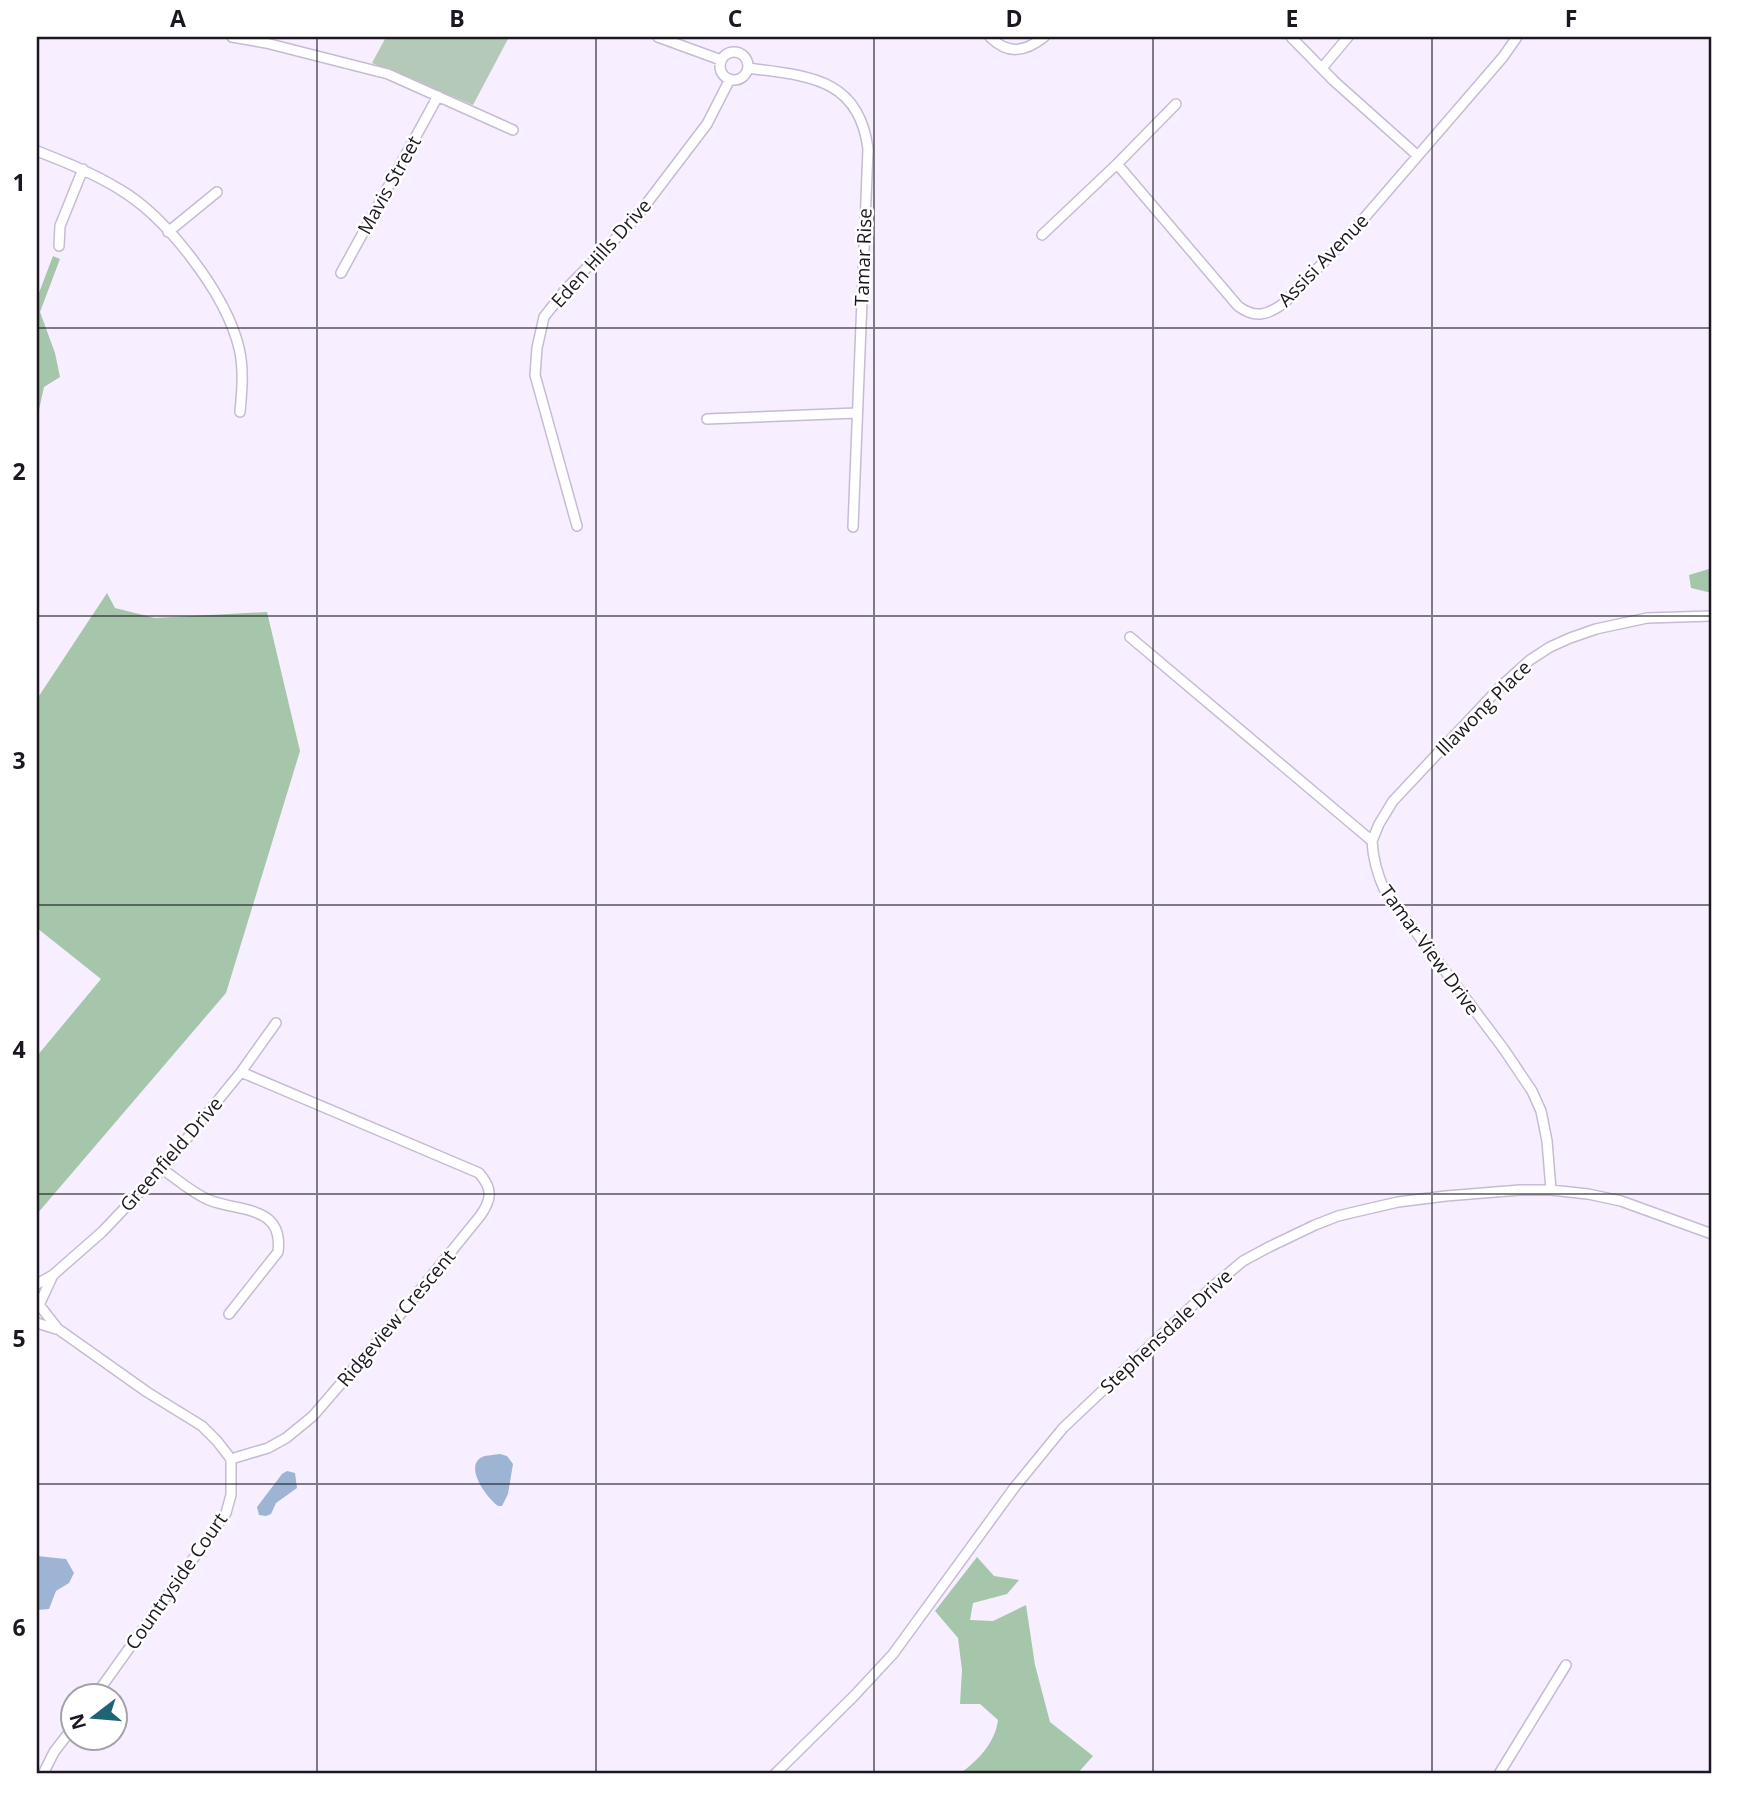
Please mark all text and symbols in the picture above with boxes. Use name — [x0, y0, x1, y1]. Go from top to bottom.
text: A — [170, 2, 186, 34]
text: B — [449, 2, 465, 34]
text: C — [728, 2, 742, 34]
text: D — [1005, 2, 1023, 34]
text: E — [1286, 2, 1298, 34]
text: F — [1565, 2, 1577, 34]
street label: Mavis Street — [351, 131, 427, 239]
text: 1 — [12, 166, 26, 198]
street label: Eden Hills Drive — [545, 193, 657, 313]
street label: Tamar Rise — [848, 208, 878, 306]
street label: Assisi Avenue — [1272, 208, 1374, 312]
text: 2 — [12, 455, 26, 487]
street label: Illawong Place — [1430, 655, 1536, 761]
text: 3 — [12, 744, 26, 776]
street label: Tamar View Drive — [1374, 880, 1486, 1020]
text: 4 — [12, 1033, 26, 1065]
street label: Greenfield Drive — [114, 1091, 228, 1217]
street label: Ridgeview Crescent — [331, 1244, 461, 1392]
street label: Stephensdale Drive — [1094, 1263, 1238, 1399]
text: 5 — [12, 1322, 26, 1354]
street label: Countryside Court — [119, 1507, 233, 1655]
text: 6 — [12, 1611, 26, 1643]
north arrow — [60, 1682, 130, 1752]
text: N — [63, 1711, 92, 1733]

